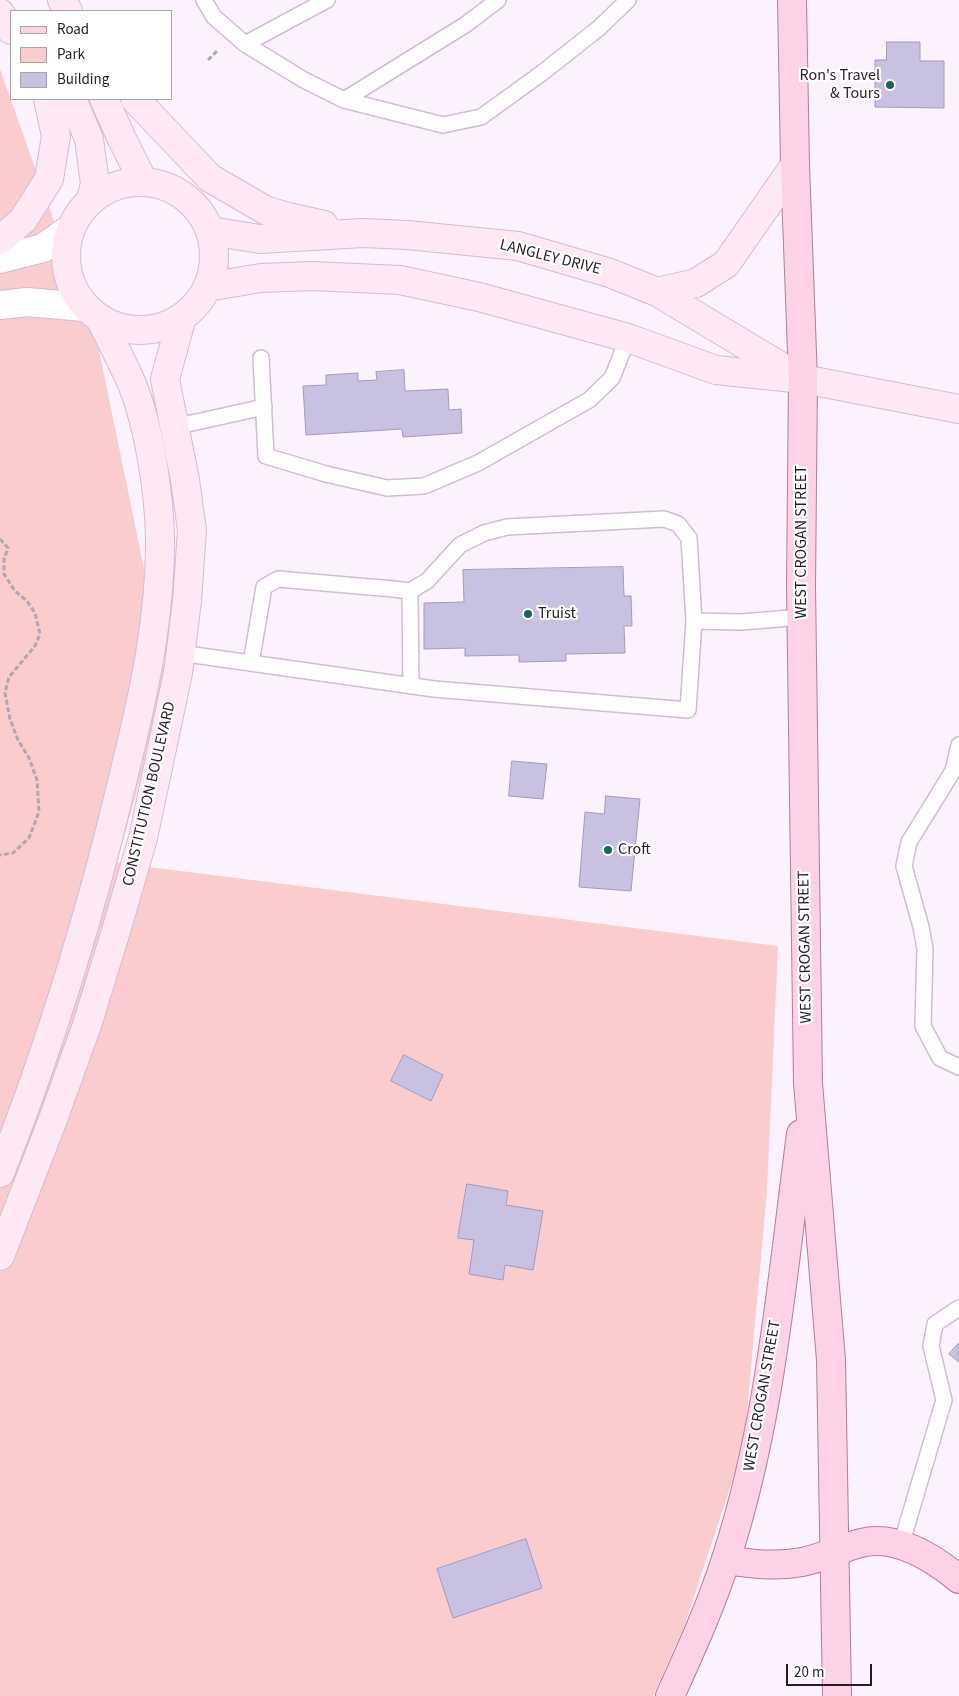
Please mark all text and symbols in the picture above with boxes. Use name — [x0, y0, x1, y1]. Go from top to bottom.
legend — [10, 10, 172, 100]
text: Road — [57, 19, 89, 40]
text: Park — [57, 44, 85, 65]
place label: Ron's Travel & Tours — [800, 66, 880, 104]
text: Building — [57, 69, 109, 90]
marker: Ron's Travel & Tours — [884, 79, 896, 91]
street label: LANGLEY DRIVE — [497, 236, 603, 280]
street label: WEST CROGAN STREET — [792, 465, 812, 619]
place label: Truist — [538, 604, 576, 624]
marker: Truist — [522, 608, 534, 620]
street label: CONSTITUTION BOULEVARD — [119, 700, 181, 888]
place label: Croft — [618, 840, 651, 860]
marker: Croft — [602, 844, 614, 856]
street label: WEST CROGAN STREET — [795, 870, 817, 1024]
street label: WEST CROGAN STREET — [740, 1319, 786, 1473]
scale bar — [789, 1654, 875, 1686]
text: 20 m — [794, 1662, 824, 1683]

